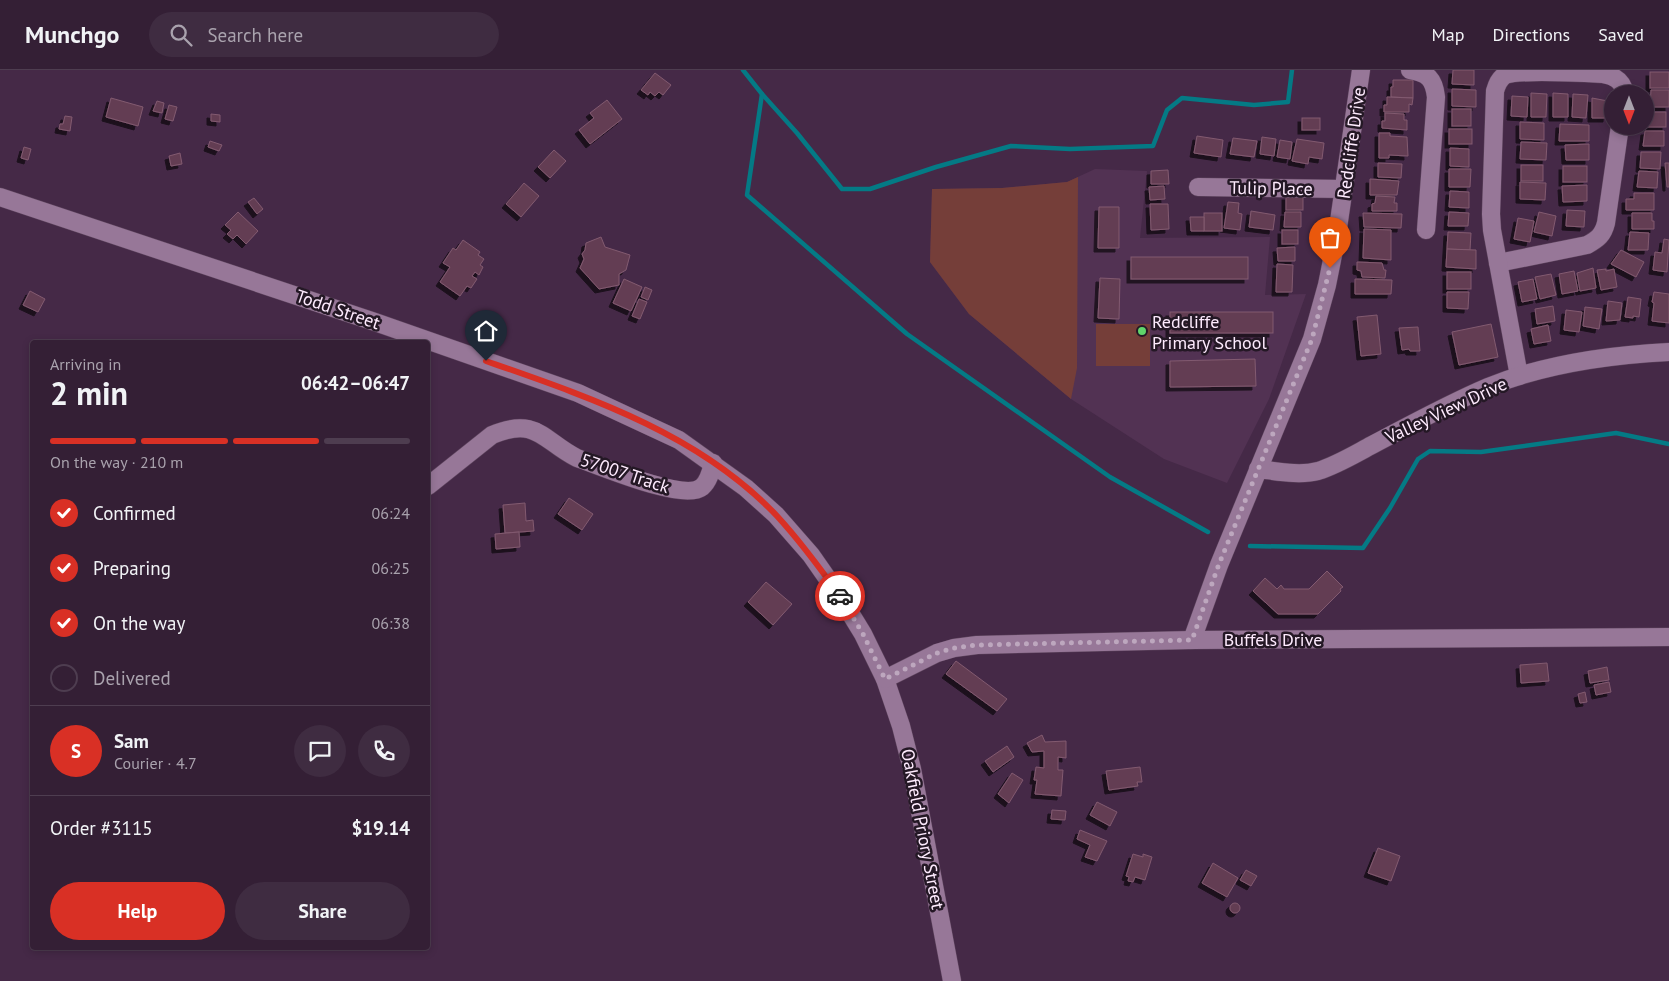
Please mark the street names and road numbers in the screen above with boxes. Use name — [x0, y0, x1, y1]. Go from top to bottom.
street label: Redcliffe Drive — [1332, 86, 1370, 200]
street label: Tulip Place — [1229, 176, 1313, 200]
street label: Todd Street — [293, 284, 383, 334]
street label: Valley View Drive — [1381, 372, 1510, 449]
street label: 57007 Track — [578, 448, 673, 498]
street label: Buffels Drive — [1224, 628, 1322, 651]
street label: Oakfield Priory Street — [896, 747, 950, 911]

